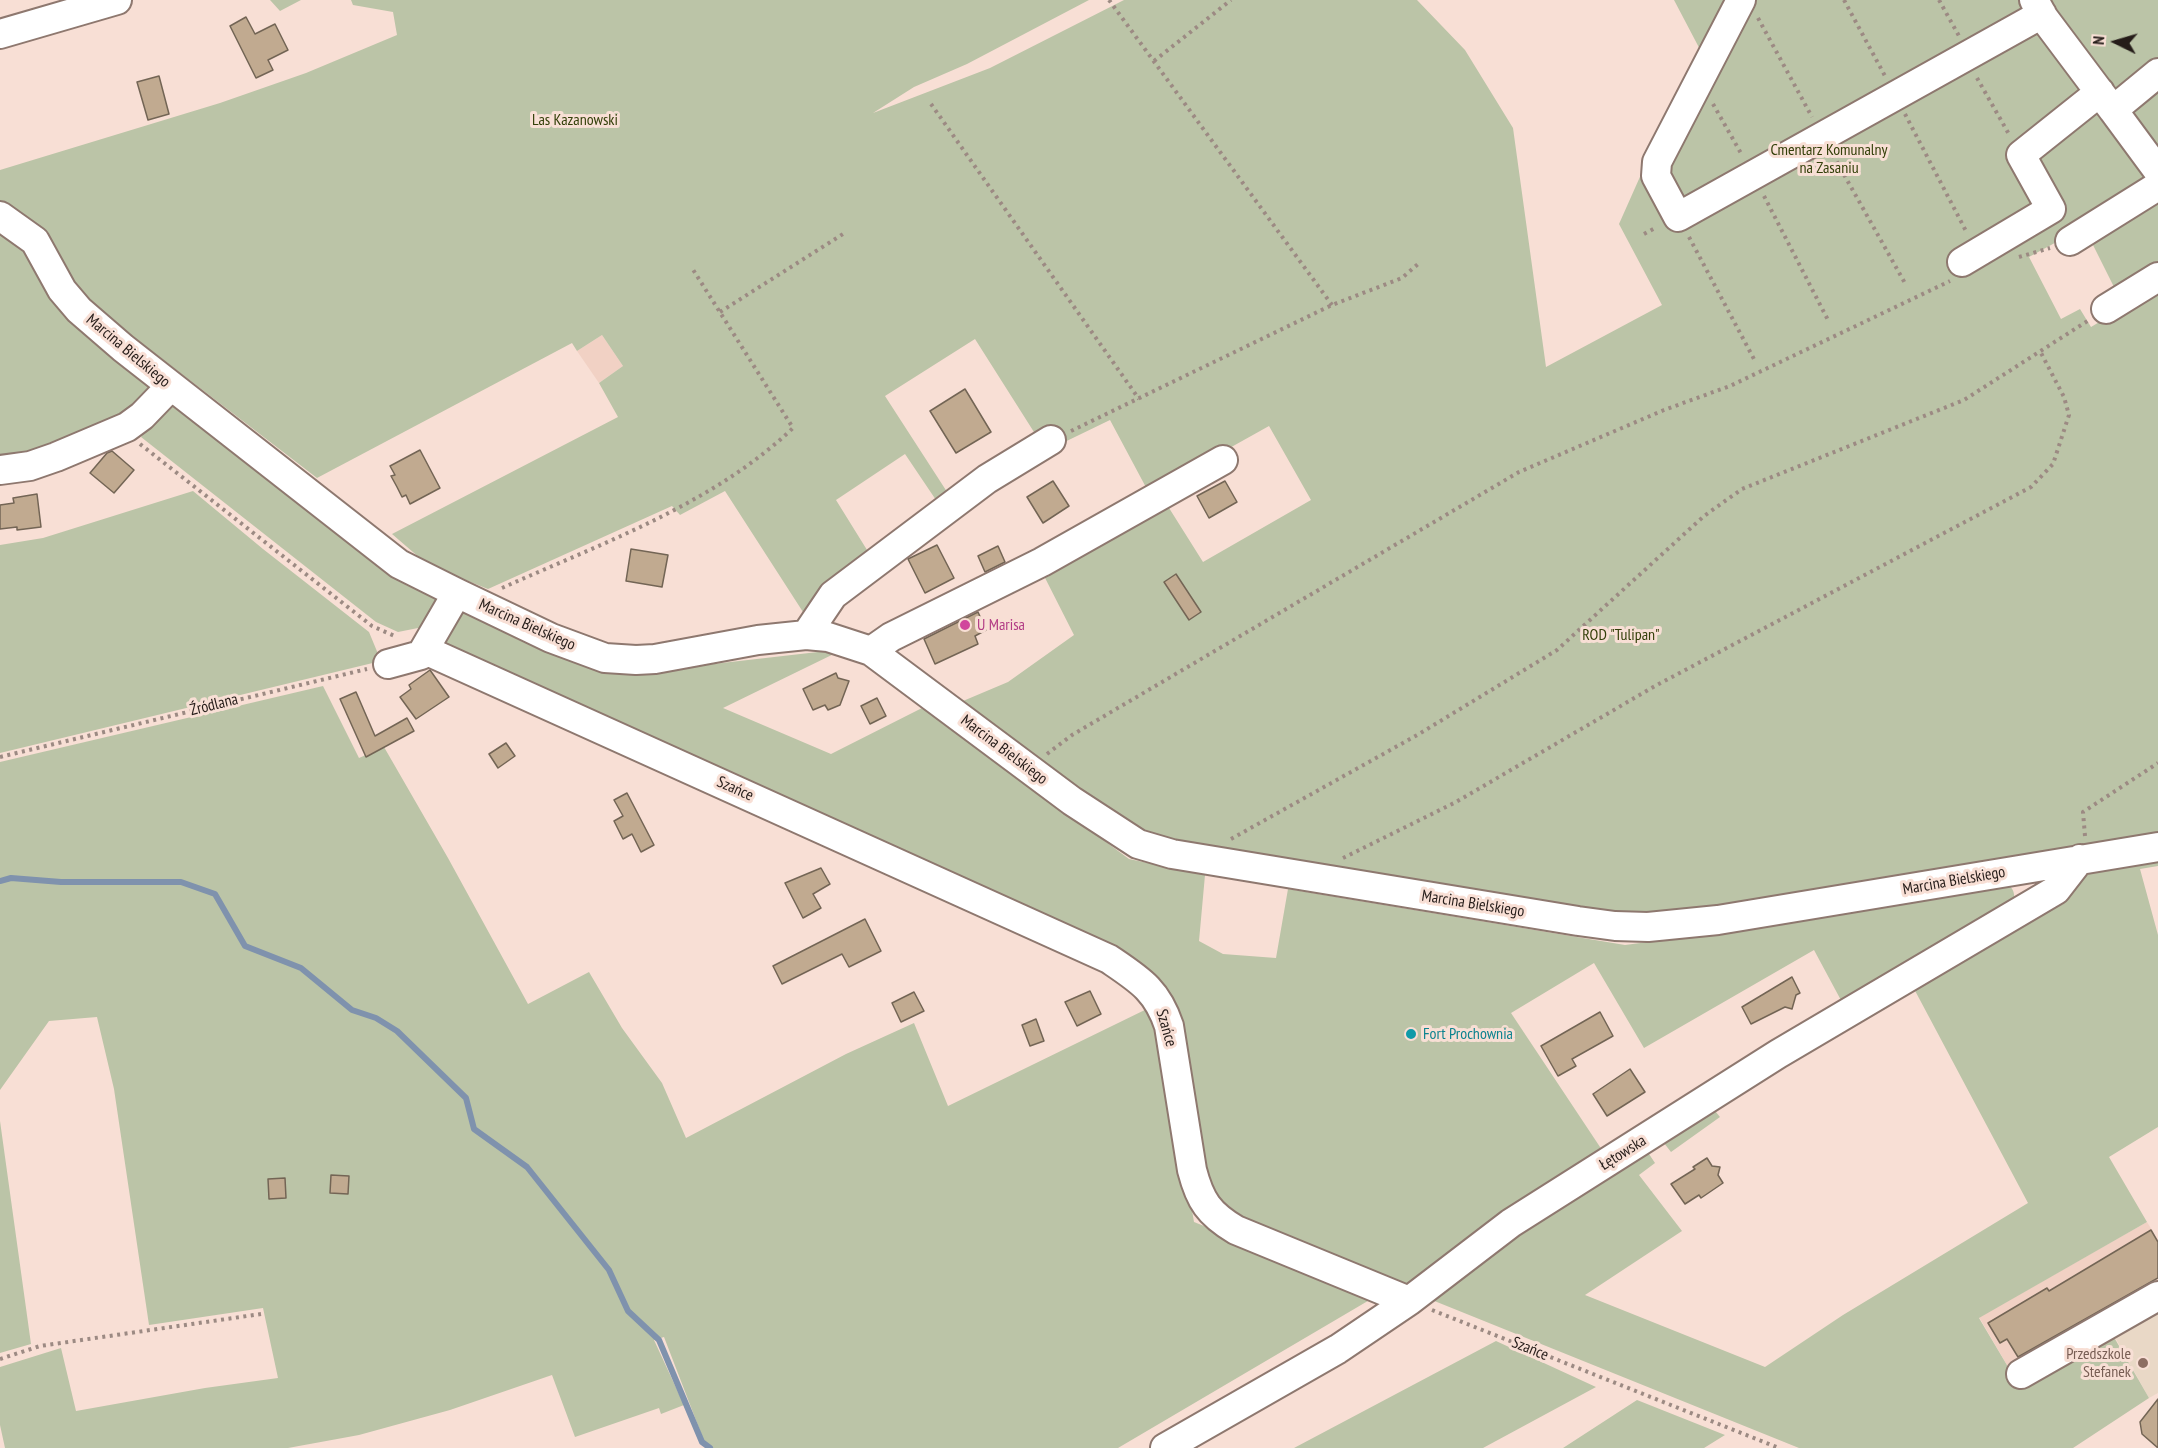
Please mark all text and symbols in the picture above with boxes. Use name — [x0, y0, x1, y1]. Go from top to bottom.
north arrow — [2086, 12, 2146, 72]
text: N — [2088, 35, 2108, 46]
park label: Las Kazanowski — [532, 110, 618, 130]
park label: Cmentarz Komunalny na Zasaniu — [1770, 140, 1888, 178]
street label: Marcina Bielskiego — [82, 310, 174, 392]
street label: Marcina Bielskiego — [476, 595, 578, 655]
place label: U Marisa — [977, 615, 1025, 635]
marker: U Marisa — [958, 618, 972, 632]
park label: ROD "Tulipan" — [1582, 625, 1660, 645]
street label: Źródlana — [188, 690, 240, 720]
street label: Marcina Bielskiego — [957, 711, 1051, 789]
street label: Szańce — [714, 772, 756, 806]
street label: Marcina Bielskiego — [1901, 863, 2007, 899]
street label: Marcina Bielskiego — [1420, 886, 1526, 922]
street label: Szańce — [1152, 1007, 1180, 1049]
place label: Fort Prochownia — [1423, 1024, 1513, 1044]
marker: Fort Prochownia — [1404, 1027, 1418, 1041]
street label: Łętowska — [1596, 1131, 1650, 1175]
street label: Szańce — [1509, 1333, 1551, 1365]
place label: Przedszkole Stefanek — [2066, 1344, 2131, 1382]
marker: Przedszkole Stefanek — [2136, 1356, 2150, 1370]

